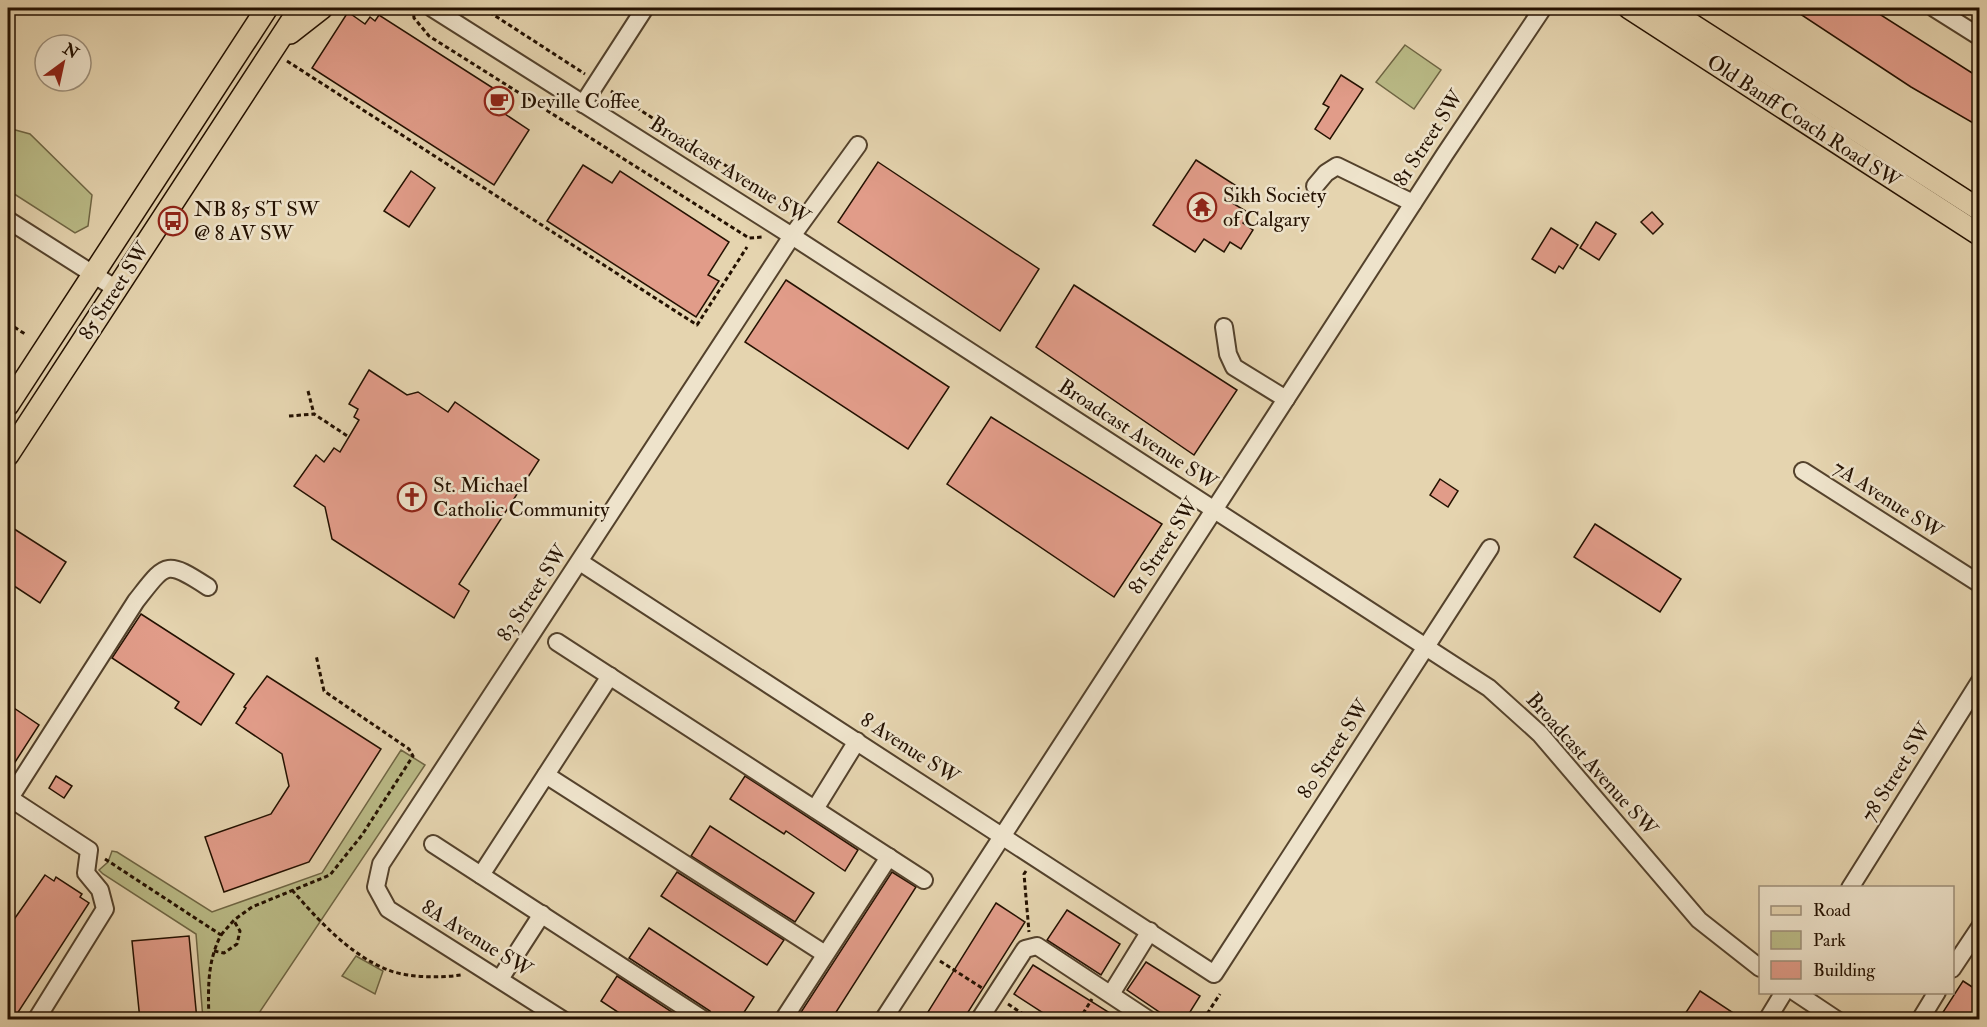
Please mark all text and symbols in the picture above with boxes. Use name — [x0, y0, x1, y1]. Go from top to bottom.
north arrow — [33, 33, 93, 93]
text: N — [58, 38, 83, 64]
street label: Old Banff Coach Road SW — [1702, 49, 1906, 195]
street label: 81 Street SW — [1387, 84, 1470, 192]
cafe icon: Deville Coffee — [483, 85, 515, 117]
place label: Deville Coffee — [520, 88, 640, 115]
street label: Broadcast Avenue SW — [644, 110, 816, 231]
place label: Sikh Society of Calgary — [1223, 182, 1327, 233]
temple icon: Sikh Society of Calgary — [1186, 191, 1218, 223]
place label: NB 85 ST SW @ 8 AV SW — [194, 196, 320, 247]
bus stop icon: NB 85 ST SW @ 8 AV SW — [157, 205, 189, 237]
street label: 85 Street SW — [73, 237, 156, 345]
street label: Broadcast Avenue SW — [1053, 373, 1223, 496]
street label: 7A Avenue SW — [1828, 454, 1948, 545]
place label: St. Michael Catholic Community — [433, 472, 610, 523]
church icon: St. Michael Catholic Community — [396, 481, 428, 513]
street label: 81 Street SW — [1122, 492, 1205, 600]
street label: 83 Street SW — [491, 539, 574, 647]
street label: Broadcast Avenue SW — [1520, 687, 1664, 842]
street label: 80 Street SW — [1291, 694, 1376, 804]
street label: 8 Avenue SW — [855, 706, 965, 791]
street label: 78 Street SW — [1855, 717, 1938, 827]
legend — [1759, 886, 1954, 994]
street label: 8A Avenue SW — [416, 894, 538, 984]
text: Road — [1813, 899, 1851, 922]
text: Park — [1813, 929, 1846, 952]
text: Building — [1813, 959, 1876, 982]

